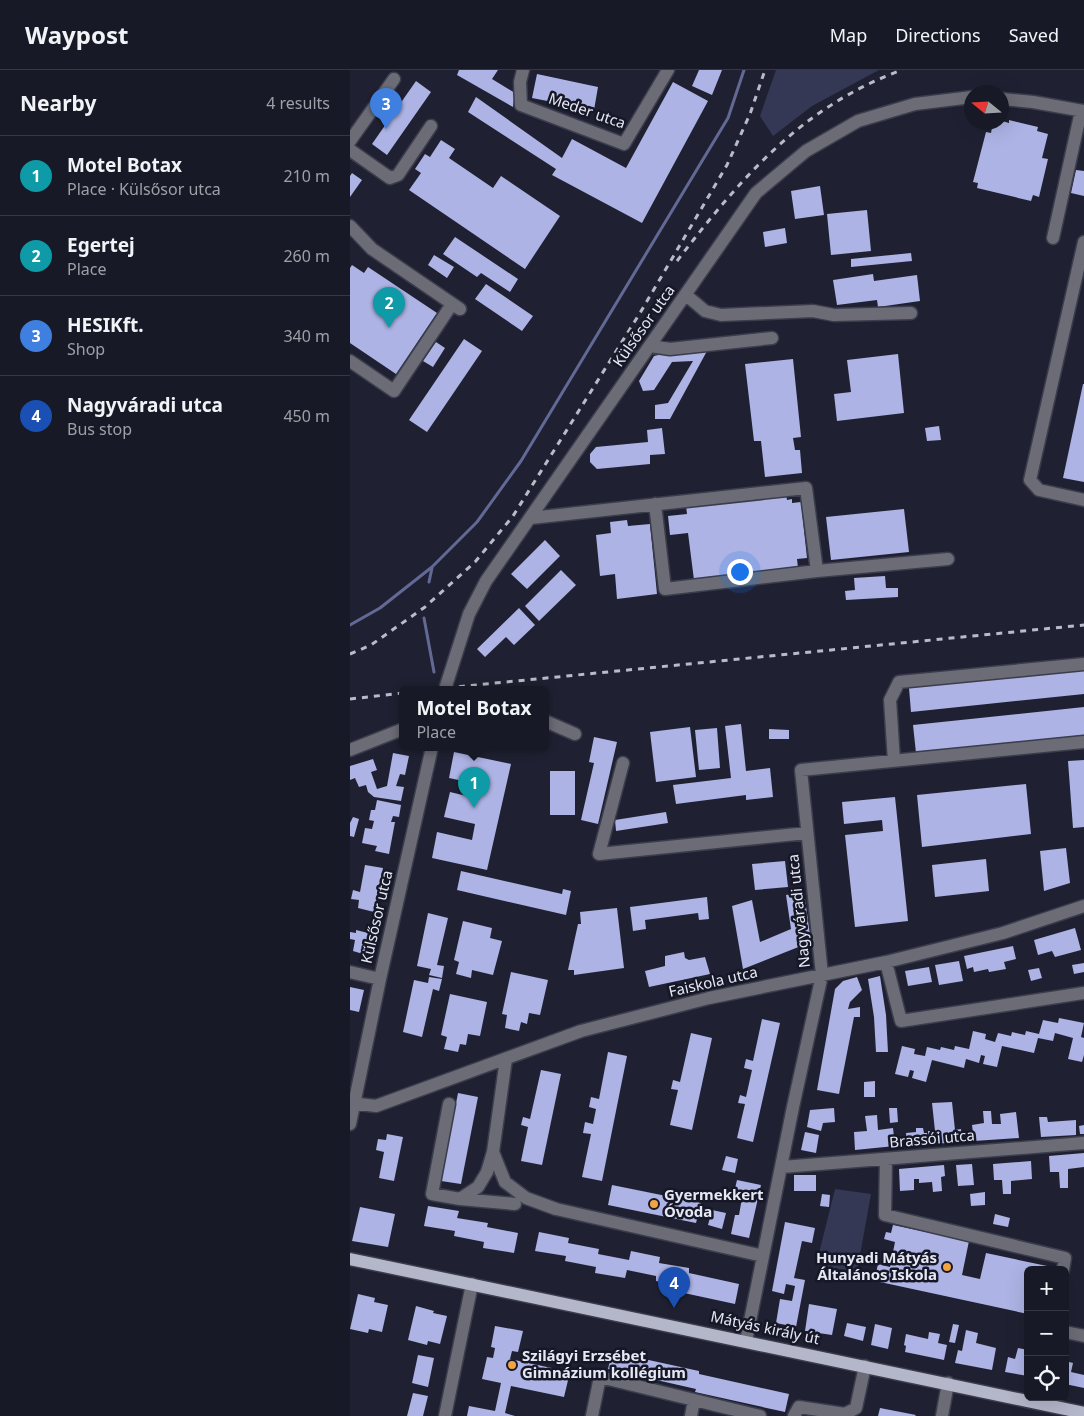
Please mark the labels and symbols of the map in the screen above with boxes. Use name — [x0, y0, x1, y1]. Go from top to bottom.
north arrow — [964, 85, 1009, 130]
pin: 3 — [370, 88, 402, 129]
street label: Meder utca — [546, 88, 628, 133]
street label: Külsősor utca — [608, 281, 679, 370]
pin: 2 — [373, 287, 405, 328]
your location — [727, 559, 753, 585]
pin: 1 — [458, 767, 490, 808]
street label: Nagyváradi utca — [782, 853, 814, 969]
street label: Külsősor utca — [356, 868, 396, 965]
street label: Faiskola utca — [666, 961, 759, 1001]
street label: Brassói utca — [888, 1124, 975, 1152]
place label: Gyermekkert Óvoda — [664, 1184, 764, 1221]
marker: Gyermekkert Óvoda — [648, 1198, 660, 1210]
place label: Hunyadi Mátyás Általános Iskola — [816, 1247, 937, 1284]
marker: Hunyadi Mátyás Általános Iskola — [941, 1261, 953, 1273]
pin: 4 — [658, 1267, 690, 1308]
street label: Mátyás király út — [709, 1306, 822, 1348]
place label: Szilágyi Erzsébet Gimnázium kollégium — [522, 1345, 686, 1382]
marker: Szilágyi Erzsébet Gimnázium kollégium — [506, 1359, 518, 1371]

